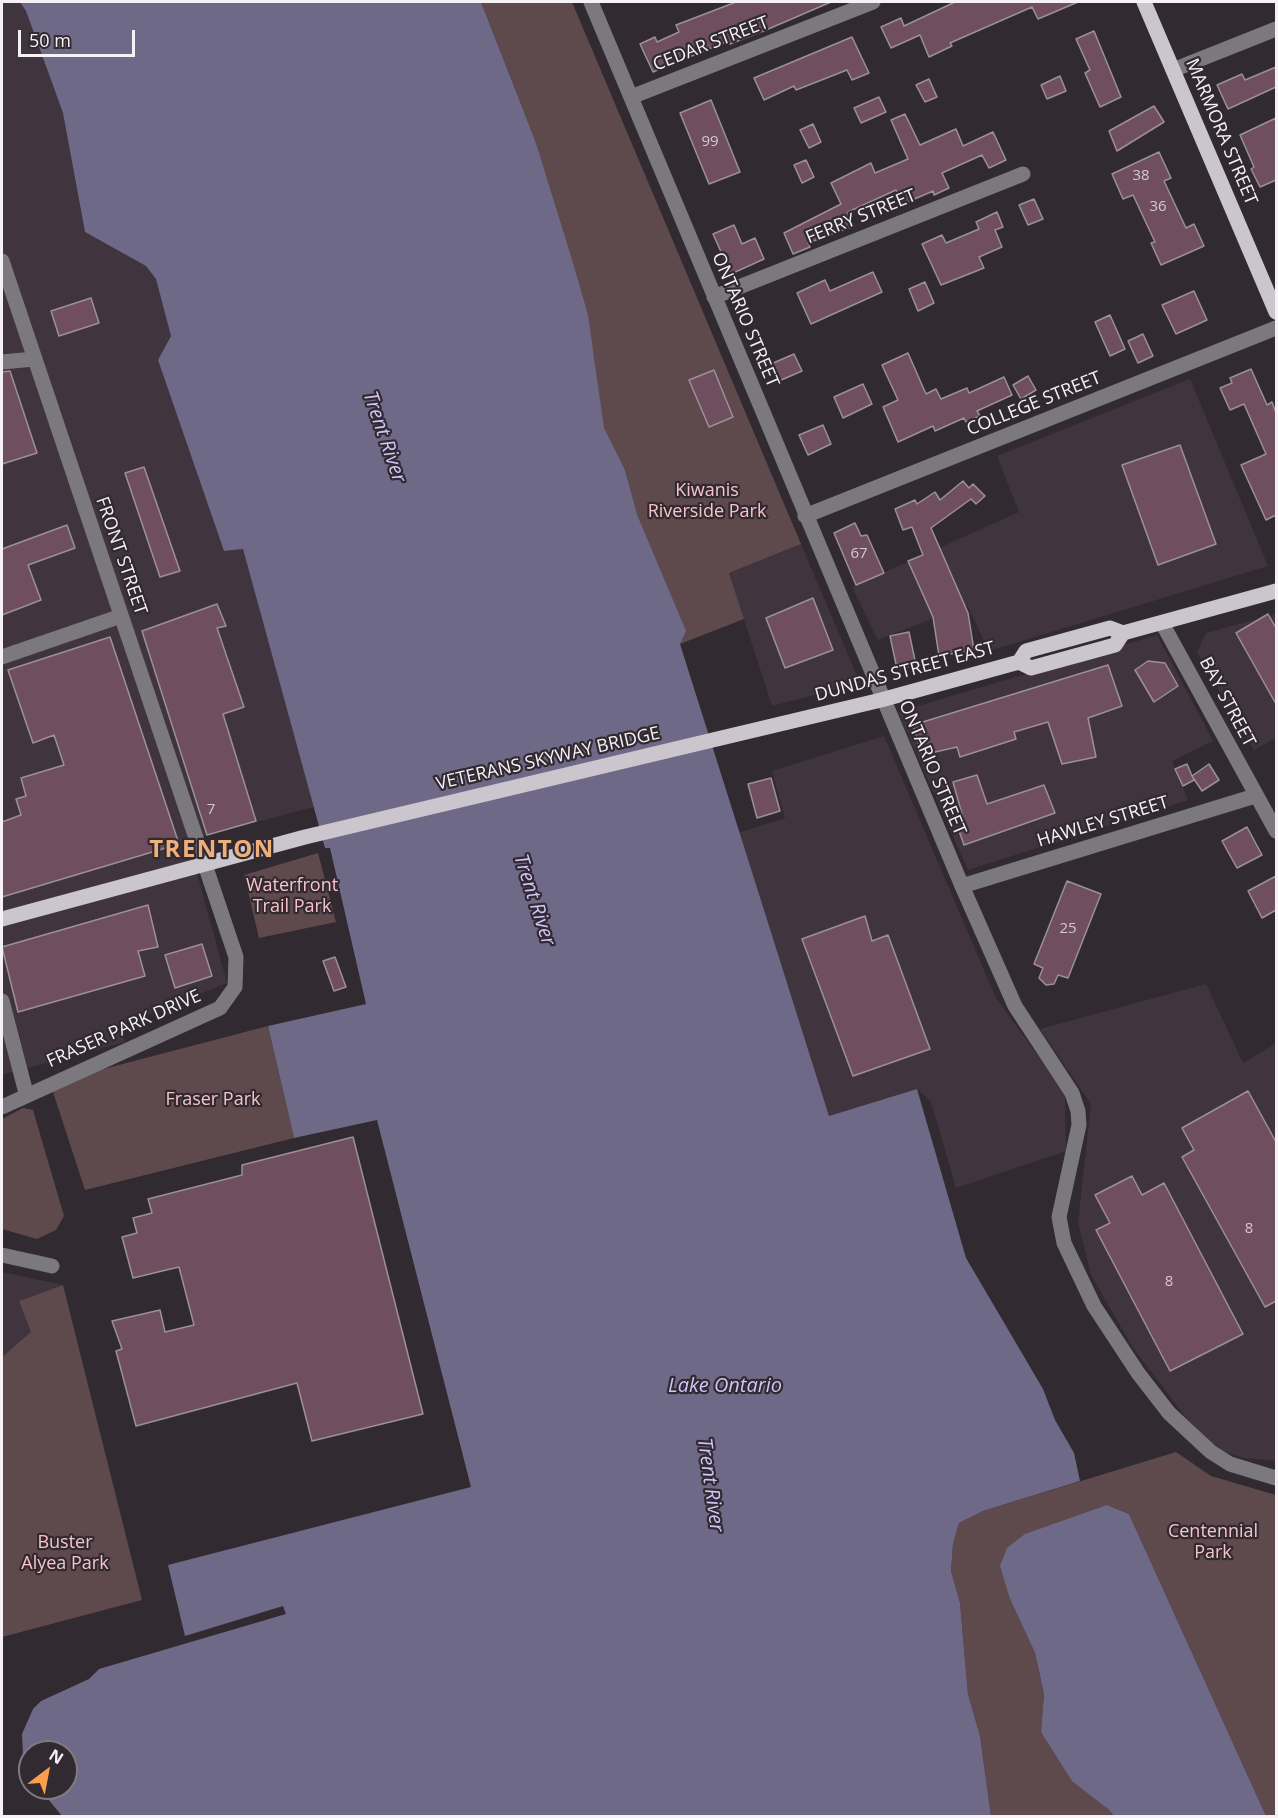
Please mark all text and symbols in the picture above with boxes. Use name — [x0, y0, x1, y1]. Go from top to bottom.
street label: CEDAR STREET — [650, 12, 772, 76]
scale bar — [21, 18, 138, 56]
text: 50 m — [29, 28, 71, 52]
street label: MARMORA STREET — [1180, 56, 1262, 208]
house number: 99 — [701, 133, 719, 151]
house number: 38 — [1132, 167, 1150, 185]
street label: FERRY STREET — [803, 185, 919, 249]
house number: 36 — [1149, 198, 1167, 216]
street label: ONTARIO STREET — [707, 249, 783, 391]
street label: COLLEGE STREET — [964, 367, 1104, 441]
water label: Trent River — [357, 388, 411, 486]
park label: Kiwanis Riverside Park — [648, 480, 766, 522]
street label: FRONT STREET — [91, 494, 151, 618]
house number: 67 — [850, 545, 868, 563]
street label: DUNDAS STREET EAST — [813, 638, 997, 706]
street label: BAY STREET — [1194, 653, 1260, 751]
street label: ONTARIO STREET — [894, 697, 970, 839]
street label: VETERANS SKYWAY BRIDGE — [434, 723, 662, 795]
street label: HAWLEY STREET — [1035, 792, 1171, 852]
house number: 7 — [207, 801, 215, 819]
district label: TRENTON — [149, 836, 275, 864]
water label: Trent River — [508, 851, 560, 949]
park label: Waterfront Trail Park — [246, 875, 338, 918]
house number: 25 — [1059, 920, 1077, 938]
street label: FRASER PARK DRIVE — [44, 985, 204, 1073]
park label: Fraser Park — [165, 1089, 261, 1111]
house number: 8 — [1245, 1220, 1253, 1238]
house number: 8 — [1165, 1273, 1173, 1291]
water label: Lake Ontario — [668, 1374, 782, 1398]
water label: Trent River — [692, 1436, 728, 1534]
park label: Centennial Park — [1168, 1521, 1258, 1564]
park label: Buster Alyea Park — [21, 1532, 109, 1574]
north arrow — [18, 1740, 78, 1800]
text: N — [45, 1744, 68, 1769]

